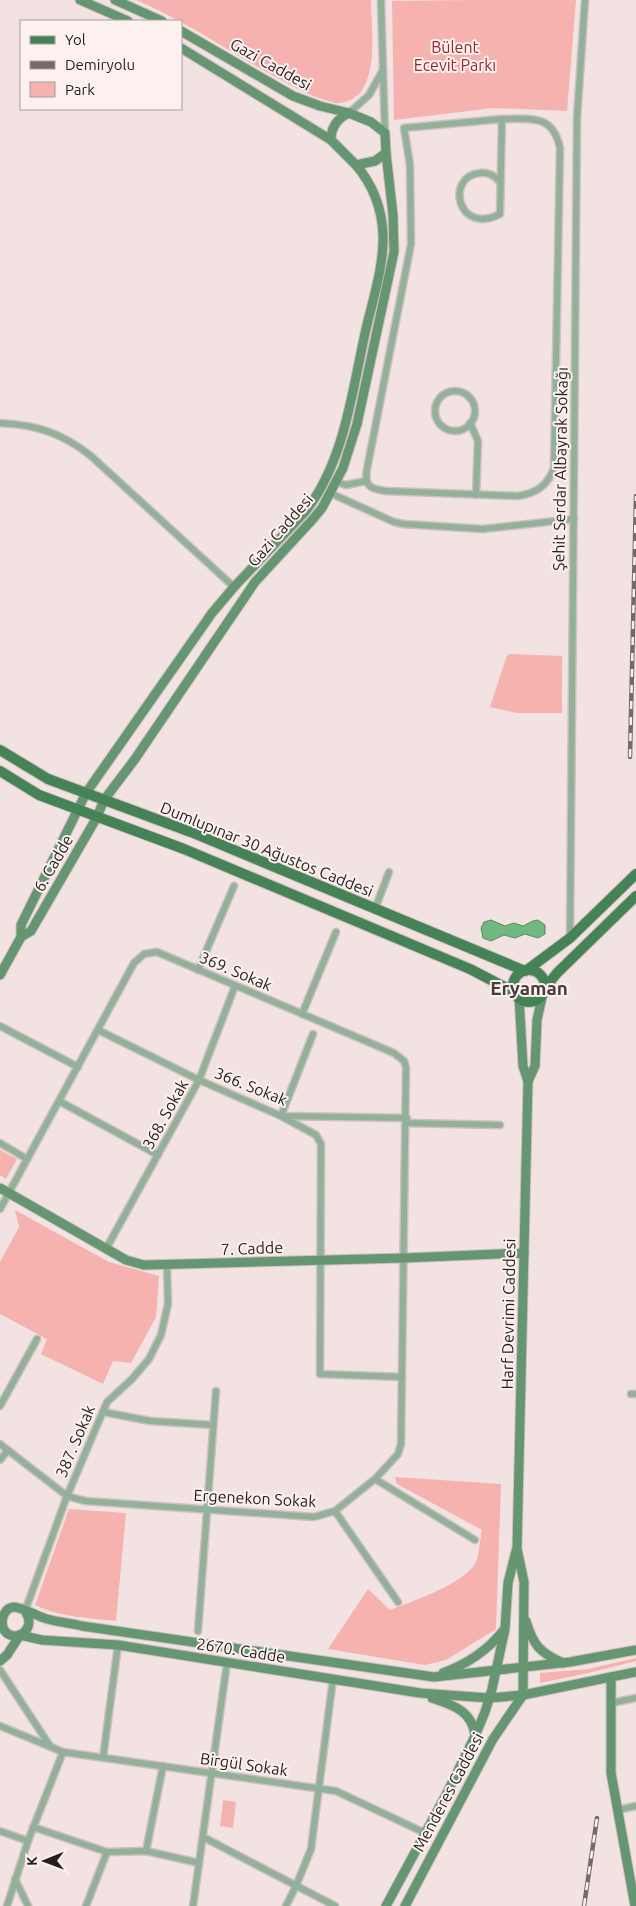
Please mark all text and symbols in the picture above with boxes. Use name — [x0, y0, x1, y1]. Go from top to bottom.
legend — [20, 20, 182, 110]
text: Yol — [65, 31, 86, 48]
street label: Gazi Caddesi — [227, 34, 315, 94]
park label: Bülent Ecevit Parkı — [414, 38, 496, 74]
text: Demiryolu — [65, 56, 135, 73]
text: Park — [65, 81, 95, 98]
street label: Şehit Serdar Albayrak Sokağı — [549, 367, 571, 571]
street label: Gazi Caddesi — [244, 490, 316, 570]
street label: Dumlupınar 30 Ağustos Caddesi — [158, 798, 376, 900]
street label: 6. Cadde — [30, 832, 76, 894]
street label: 369. Sokak — [197, 948, 275, 994]
district label: Eryaman — [490, 977, 568, 999]
street label: 366. Sokak — [212, 1063, 290, 1109]
street label: 368. Sokak — [139, 1076, 191, 1152]
street label: 7. Cadde — [221, 1238, 283, 1258]
street label: Harf Devrimi Caddesi — [498, 1238, 518, 1390]
street label: 387. Sokak — [52, 1402, 98, 1480]
street label: Ergenekon Sokak — [193, 1486, 317, 1510]
street label: 2670. Cadde — [195, 1634, 287, 1666]
street label: Menderes Caddesi — [409, 1730, 487, 1854]
street label: Birgül Sokak — [199, 1749, 289, 1779]
north arrow — [20, 1836, 70, 1886]
text: K — [24, 1856, 40, 1866]

